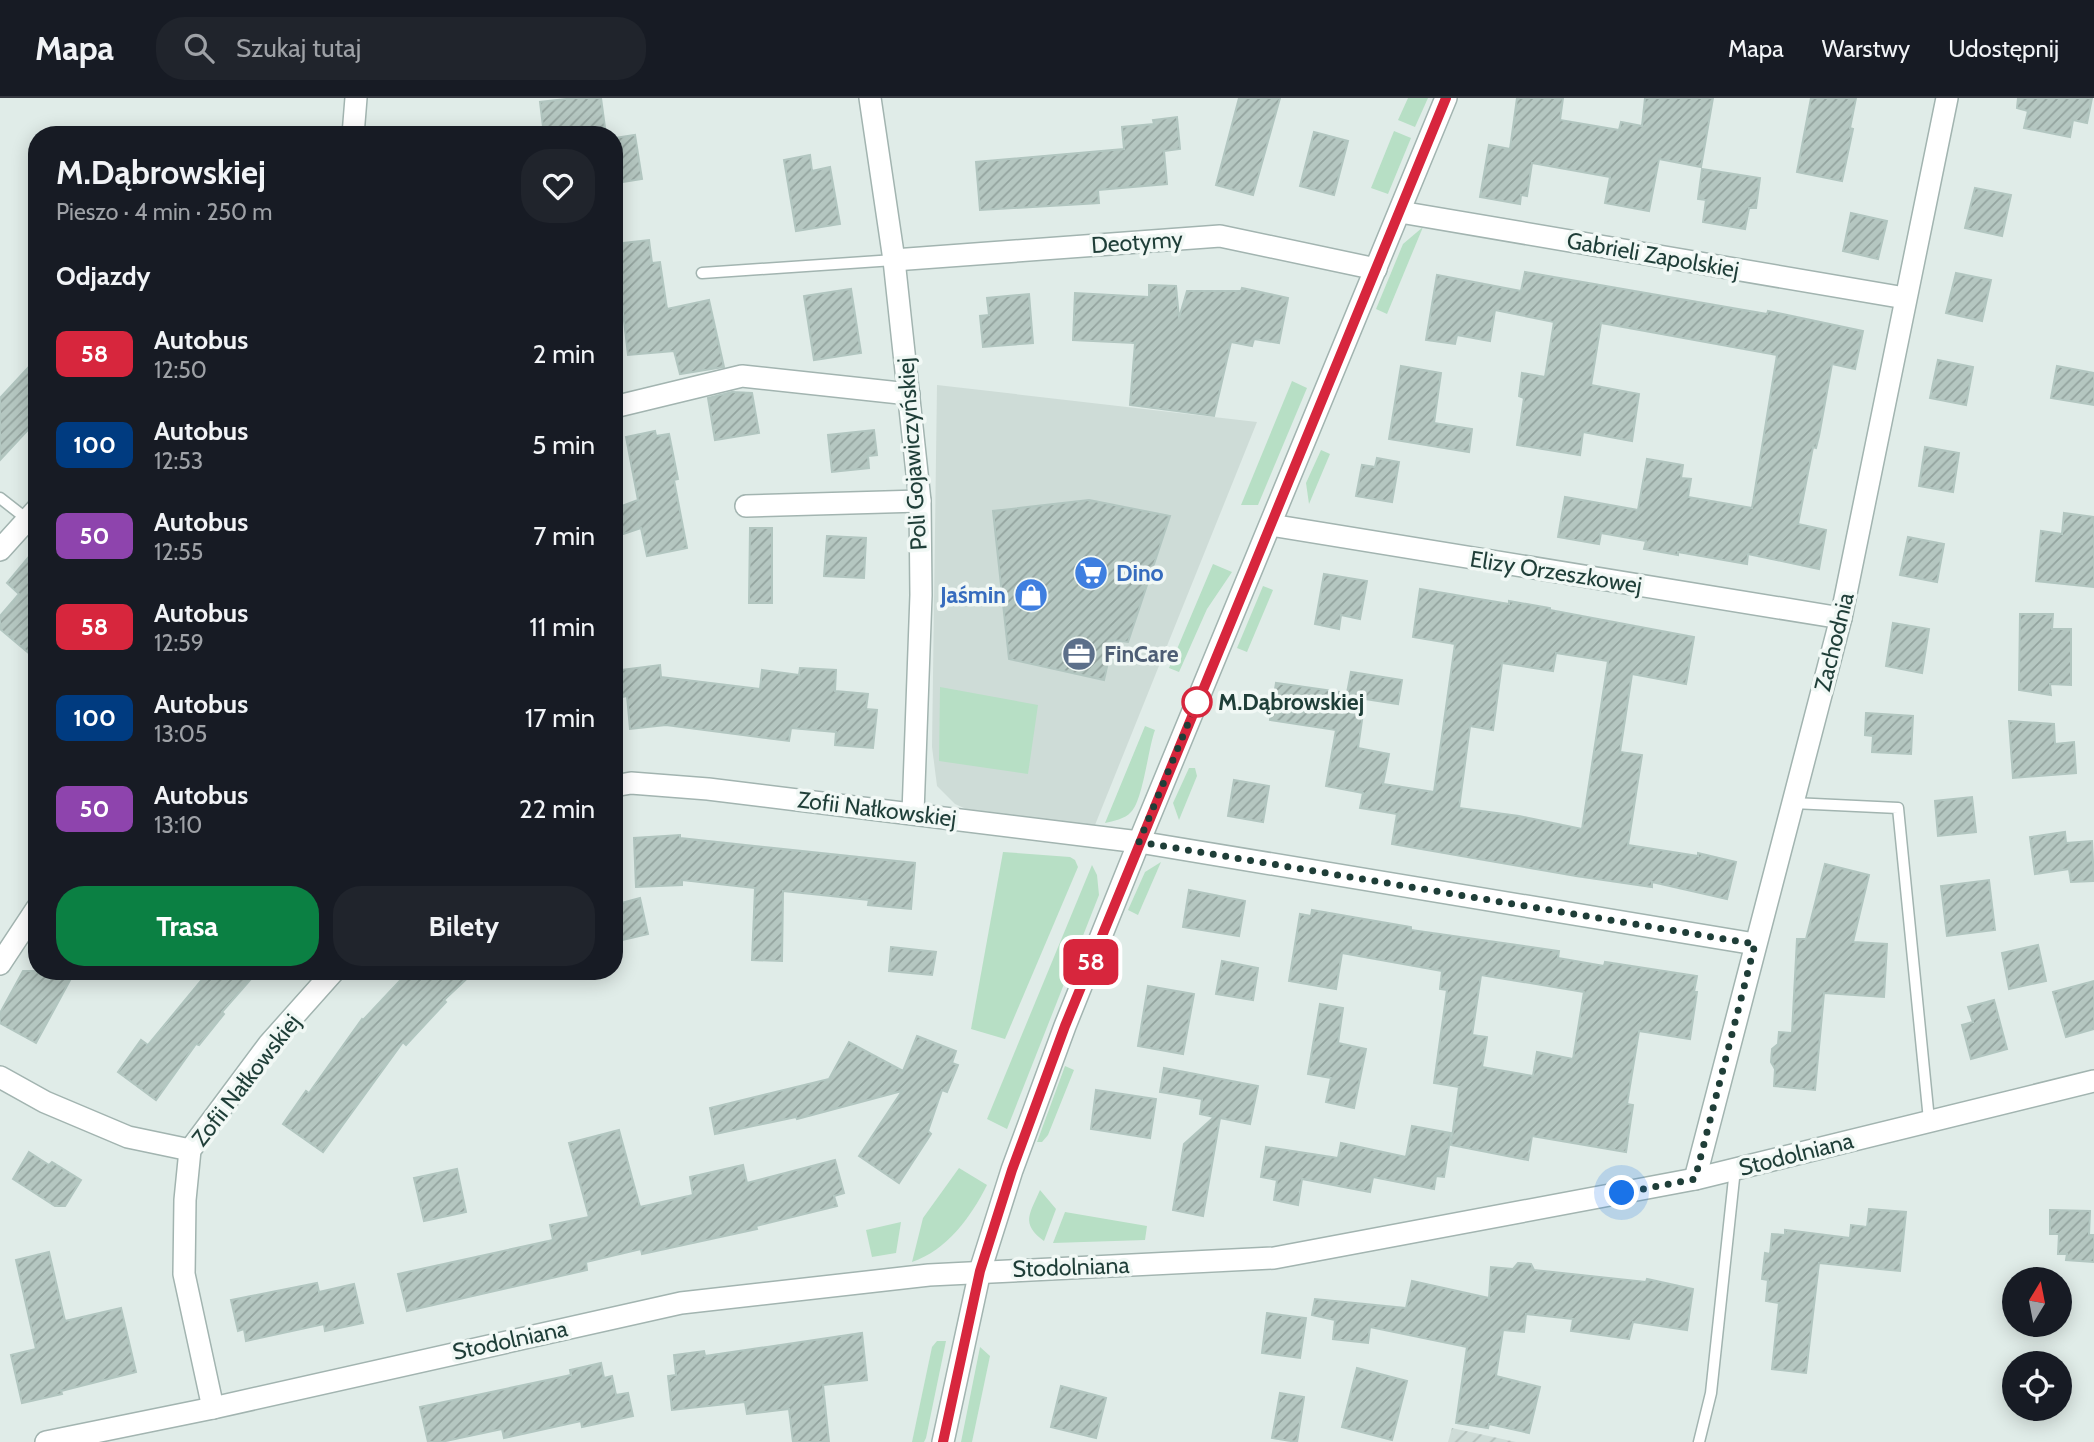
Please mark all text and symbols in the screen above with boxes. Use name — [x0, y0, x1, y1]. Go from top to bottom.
search box — [156, 17, 646, 80]
text: Mapa — [35, 28, 114, 68]
icon: search — [180, 29, 218, 67]
text: Szukaj tutaj — [236, 32, 361, 64]
text: Mapa — [1728, 34, 1784, 63]
text: Warstwy — [1822, 34, 1910, 63]
text: Udostępnij — [1948, 34, 2059, 63]
button: heart — [521, 149, 595, 223]
text: M.Dąbrowskiej — [56, 152, 266, 192]
text: Pieszo · 4 min · 250 m — [56, 198, 272, 226]
street label: Deotymy — [1090, 225, 1184, 259]
street label: Gabrieli Zapolskiej — [1565, 226, 1741, 284]
text: Odjazdy — [56, 260, 151, 292]
text: Autobus — [154, 324, 248, 356]
text: 2 min — [533, 338, 595, 370]
text: 58 — [81, 339, 108, 368]
text: 12:50 — [154, 356, 207, 384]
street label: Poli Gojawiczyńskiej — [891, 357, 933, 551]
text: Autobus — [154, 415, 248, 447]
text: 5 min — [532, 429, 595, 461]
text: 100 — [73, 430, 116, 459]
text: 12:53 — [154, 447, 203, 475]
text: Autobus — [154, 506, 248, 538]
text: 7 min — [533, 520, 595, 552]
text: 50 — [80, 521, 109, 550]
text: 12:55 — [154, 538, 203, 566]
street label: Elizy Orzeszkowej — [1468, 545, 1644, 599]
supermarket icon: Dino — [1072, 554, 1110, 592]
place label: Dino — [1116, 559, 1164, 587]
shop icon: Jaśmin — [1012, 576, 1050, 614]
place label: Jaśmin — [939, 581, 1006, 609]
street label: Zachodnia — [1808, 590, 1860, 694]
text: Autobus — [154, 597, 248, 629]
text: 11 min — [529, 611, 595, 643]
text: 58 — [81, 612, 108, 641]
text: 12:59 — [154, 629, 204, 657]
office icon: FinCare — [1060, 635, 1098, 673]
place label: FinCare — [1104, 640, 1179, 668]
marker: M.Dąbrowskiej — [1182, 687, 1212, 717]
text: Autobus — [154, 688, 248, 720]
place label: M.Dąbrowskiej — [1218, 688, 1364, 716]
text: 17 min — [525, 702, 595, 734]
text: 100 — [73, 703, 116, 732]
text: 13:05 — [154, 720, 207, 748]
text: Autobus — [154, 779, 248, 811]
street label: Zofii Nałkowskiej — [796, 785, 958, 833]
text: 22 min — [519, 793, 595, 825]
text: 50 — [80, 794, 109, 823]
text: 13:10 — [154, 811, 202, 839]
button: Trasa — [56, 886, 319, 966]
button: Bilety — [333, 886, 595, 966]
line badge: 58 — [1060, 939, 1122, 985]
text: 58 — [1077, 947, 1105, 976]
street label: Zofii Nałkowskiej — [186, 1008, 306, 1152]
street label: Stodolniana — [1736, 1126, 1856, 1182]
your location — [1604, 1175, 1639, 1210]
street label: Stodolniana — [1012, 1251, 1130, 1283]
north arrow — [2002, 1267, 2072, 1337]
map controls — [2002, 1267, 2072, 1421]
street label: Stodolniana — [450, 1314, 570, 1366]
button: locate — [2002, 1351, 2072, 1421]

